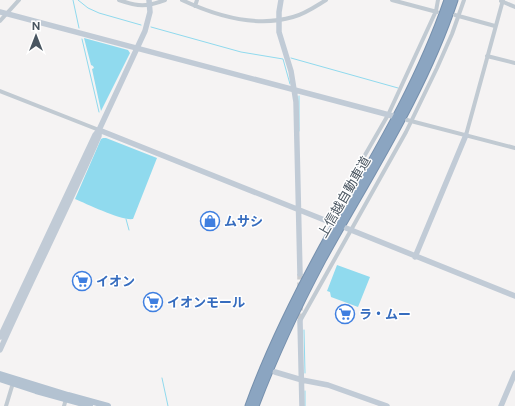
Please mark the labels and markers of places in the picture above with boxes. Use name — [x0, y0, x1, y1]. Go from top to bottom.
shop icon: ムサシ — [199, 210, 221, 232]
place label: ムサシ — [224, 214, 263, 229]
supermarket icon: イオン — [71, 270, 93, 292]
place label: イオン — [96, 274, 135, 289]
supermarket icon: イオンモール — [142, 291, 164, 313]
place label: イオンモール — [167, 295, 245, 310]
supermarket icon: ラ・ムー — [334, 303, 356, 325]
place label: ラ・ムー — [359, 307, 411, 322]

